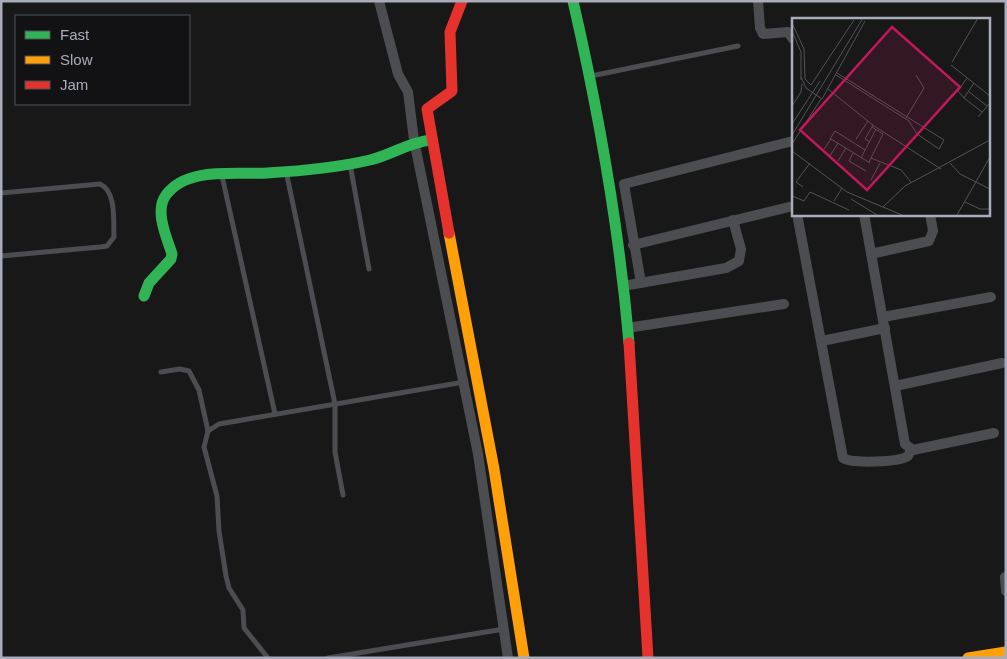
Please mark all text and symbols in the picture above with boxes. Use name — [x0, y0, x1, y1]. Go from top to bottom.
legend — [15, 15, 190, 105]
inset map — [792, 18, 990, 215]
text: Fast — [60, 26, 90, 43]
text: Slow — [60, 51, 93, 68]
text: Jam — [60, 76, 88, 93]

